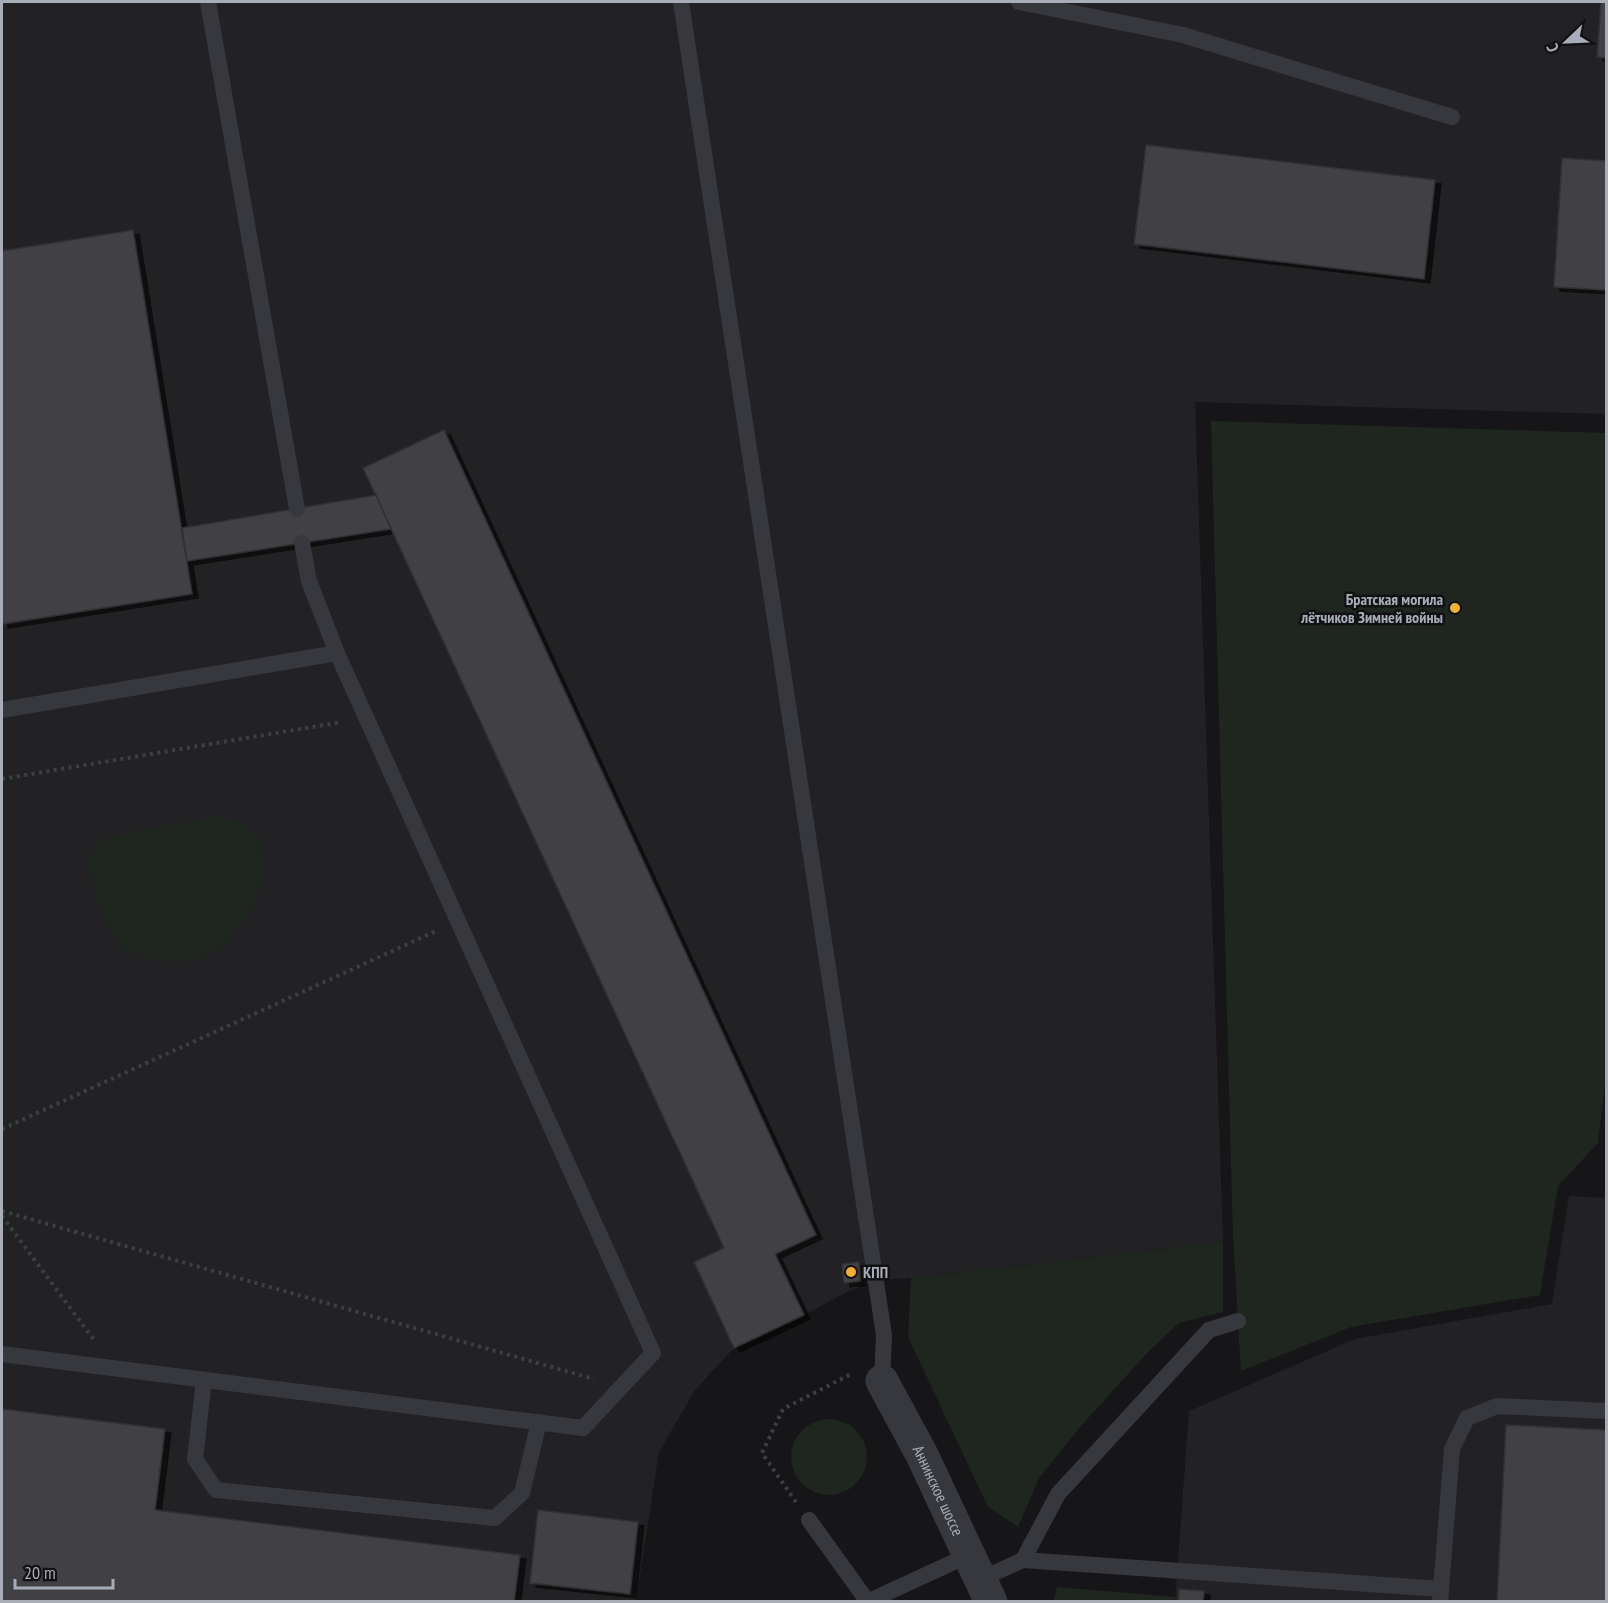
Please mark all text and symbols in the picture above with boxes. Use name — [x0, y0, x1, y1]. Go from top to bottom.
north arrow — [1536, 12, 1596, 72]
text: С — [1541, 40, 1563, 55]
place label: Братская могила лётчиков Зимней войны — [1300, 589, 1443, 627]
marker: Братская могила лётчиков Зимней войны — [1448, 601, 1462, 615]
place label: КПП — [863, 1262, 888, 1282]
marker: КПП — [844, 1265, 858, 1279]
street label: Аннинское шоссе — [908, 1441, 968, 1539]
scale bar — [15, 1552, 112, 1590]
text: 20 m — [24, 1561, 56, 1584]

